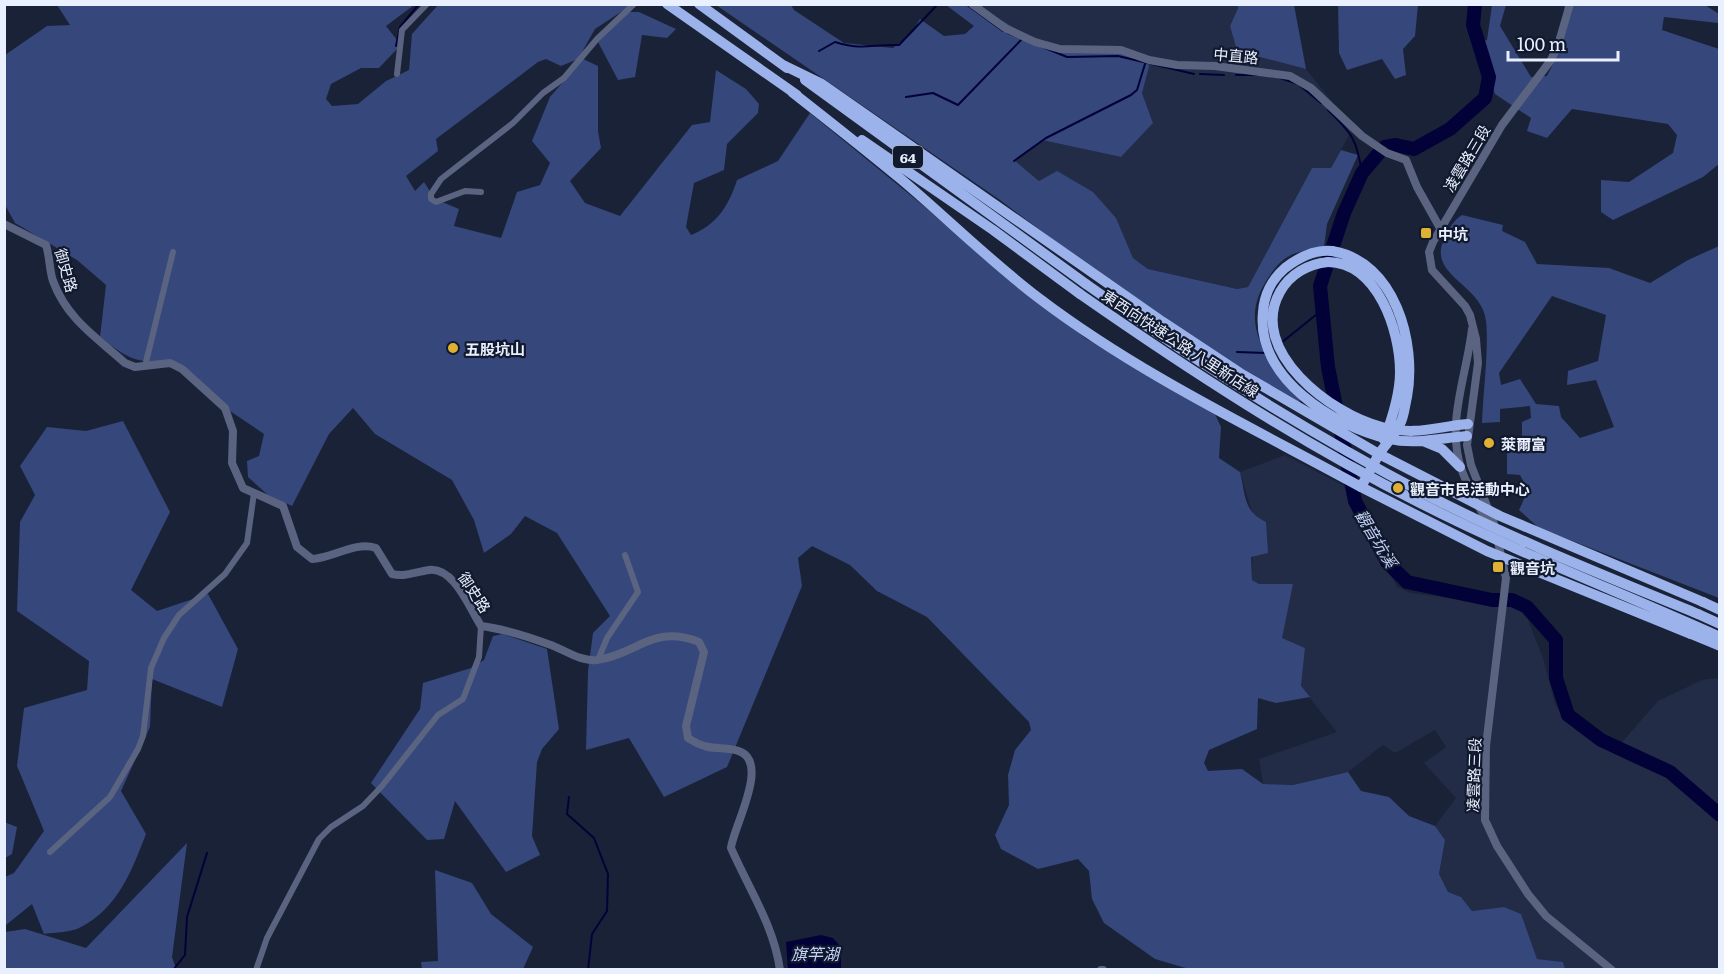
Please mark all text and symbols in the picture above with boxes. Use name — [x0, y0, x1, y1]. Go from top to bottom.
scale bar — [1508, 24, 1618, 62]
text: 100 m — [1517, 30, 1566, 57]
street label: 中直路 — [1213, 42, 1259, 68]
street label: 凌雲路三段 — [1437, 120, 1495, 196]
road number: 64 — [893, 146, 923, 168]
place label: 中坑 — [1438, 222, 1468, 245]
marker: 中坑 — [1419, 226, 1433, 240]
street label: 御史路 — [50, 245, 84, 295]
street label: 東西向快速公路 八里新店線 — [1098, 284, 1264, 402]
place label: 五股坑山 — [465, 337, 525, 360]
marker: 五股坑山 — [446, 341, 460, 355]
place label: 萊爾富 — [1501, 432, 1546, 455]
marker: 萊爾富 — [1482, 436, 1496, 450]
place label: 觀音市民活動中心 — [1410, 477, 1530, 500]
marker: 觀音市民活動中心 — [1391, 481, 1405, 495]
water label: 觀音坑溪 — [1350, 504, 1405, 573]
place label: 觀音坑 — [1510, 556, 1555, 579]
marker: 觀音坑 — [1491, 560, 1505, 574]
street label: 御史路 — [453, 567, 497, 617]
street label: 凌雲路三段 — [1460, 737, 1486, 813]
water label: 旗竿湖 — [791, 941, 842, 965]

